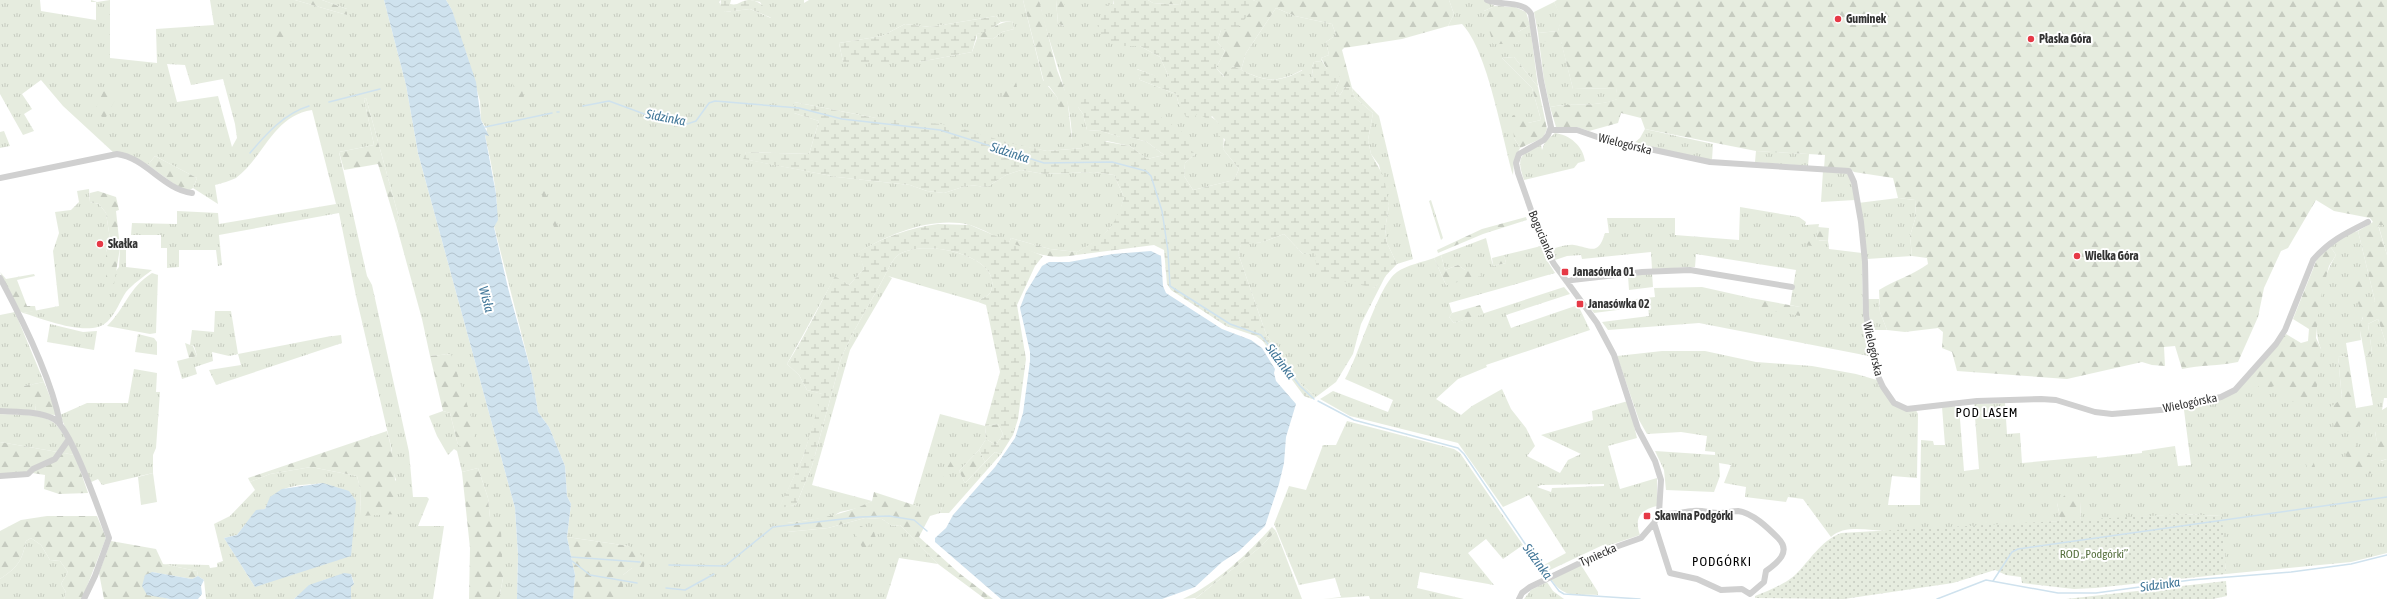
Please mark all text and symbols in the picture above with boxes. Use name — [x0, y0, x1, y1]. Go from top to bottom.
place label: Guminek — [1846, 12, 1887, 26]
marker: Guminek — [1833, 14, 1843, 24]
place label: Płaska Góra — [2039, 32, 2092, 46]
marker: Płaska Góra — [2026, 34, 2036, 44]
water label: Sidzinka — [644, 106, 687, 129]
street label: Wielogórska — [1597, 131, 1653, 157]
water label: Sidzinka — [988, 139, 1031, 166]
street label: Bogucianka — [1525, 208, 1559, 262]
place label: Skałka — [108, 237, 138, 251]
marker: Skałka — [95, 239, 105, 249]
place label: Wielka Góra — [2084, 249, 2139, 263]
marker: Wielka Góra — [2072, 251, 2082, 261]
place label: Janasówka 01 — [1572, 265, 1635, 279]
marker: Janasówka 01 — [1560, 267, 1570, 277]
water label: Wisła — [476, 284, 497, 314]
place label: Janasówka 02 — [1587, 297, 1650, 311]
marker: Janasówka 02 — [1575, 299, 1585, 309]
street label: Wielogórska — [1860, 321, 1886, 377]
water label: Sidzinka — [1262, 340, 1299, 382]
street label: Wielogórska — [2162, 390, 2218, 416]
district label: POD LASEM — [1955, 405, 2019, 420]
place label: Skawina Podgórki — [1655, 509, 1733, 523]
marker: Skawina Podgórki — [1642, 511, 1652, 521]
water label: Sidzinka — [1519, 540, 1555, 582]
street label: Tyniecka — [1577, 541, 1619, 569]
park label: ROD „Podgórki” — [2060, 547, 2128, 561]
district label: PODGÓRKI — [1692, 554, 1752, 569]
water label: Sidzinka — [2138, 574, 2181, 595]

